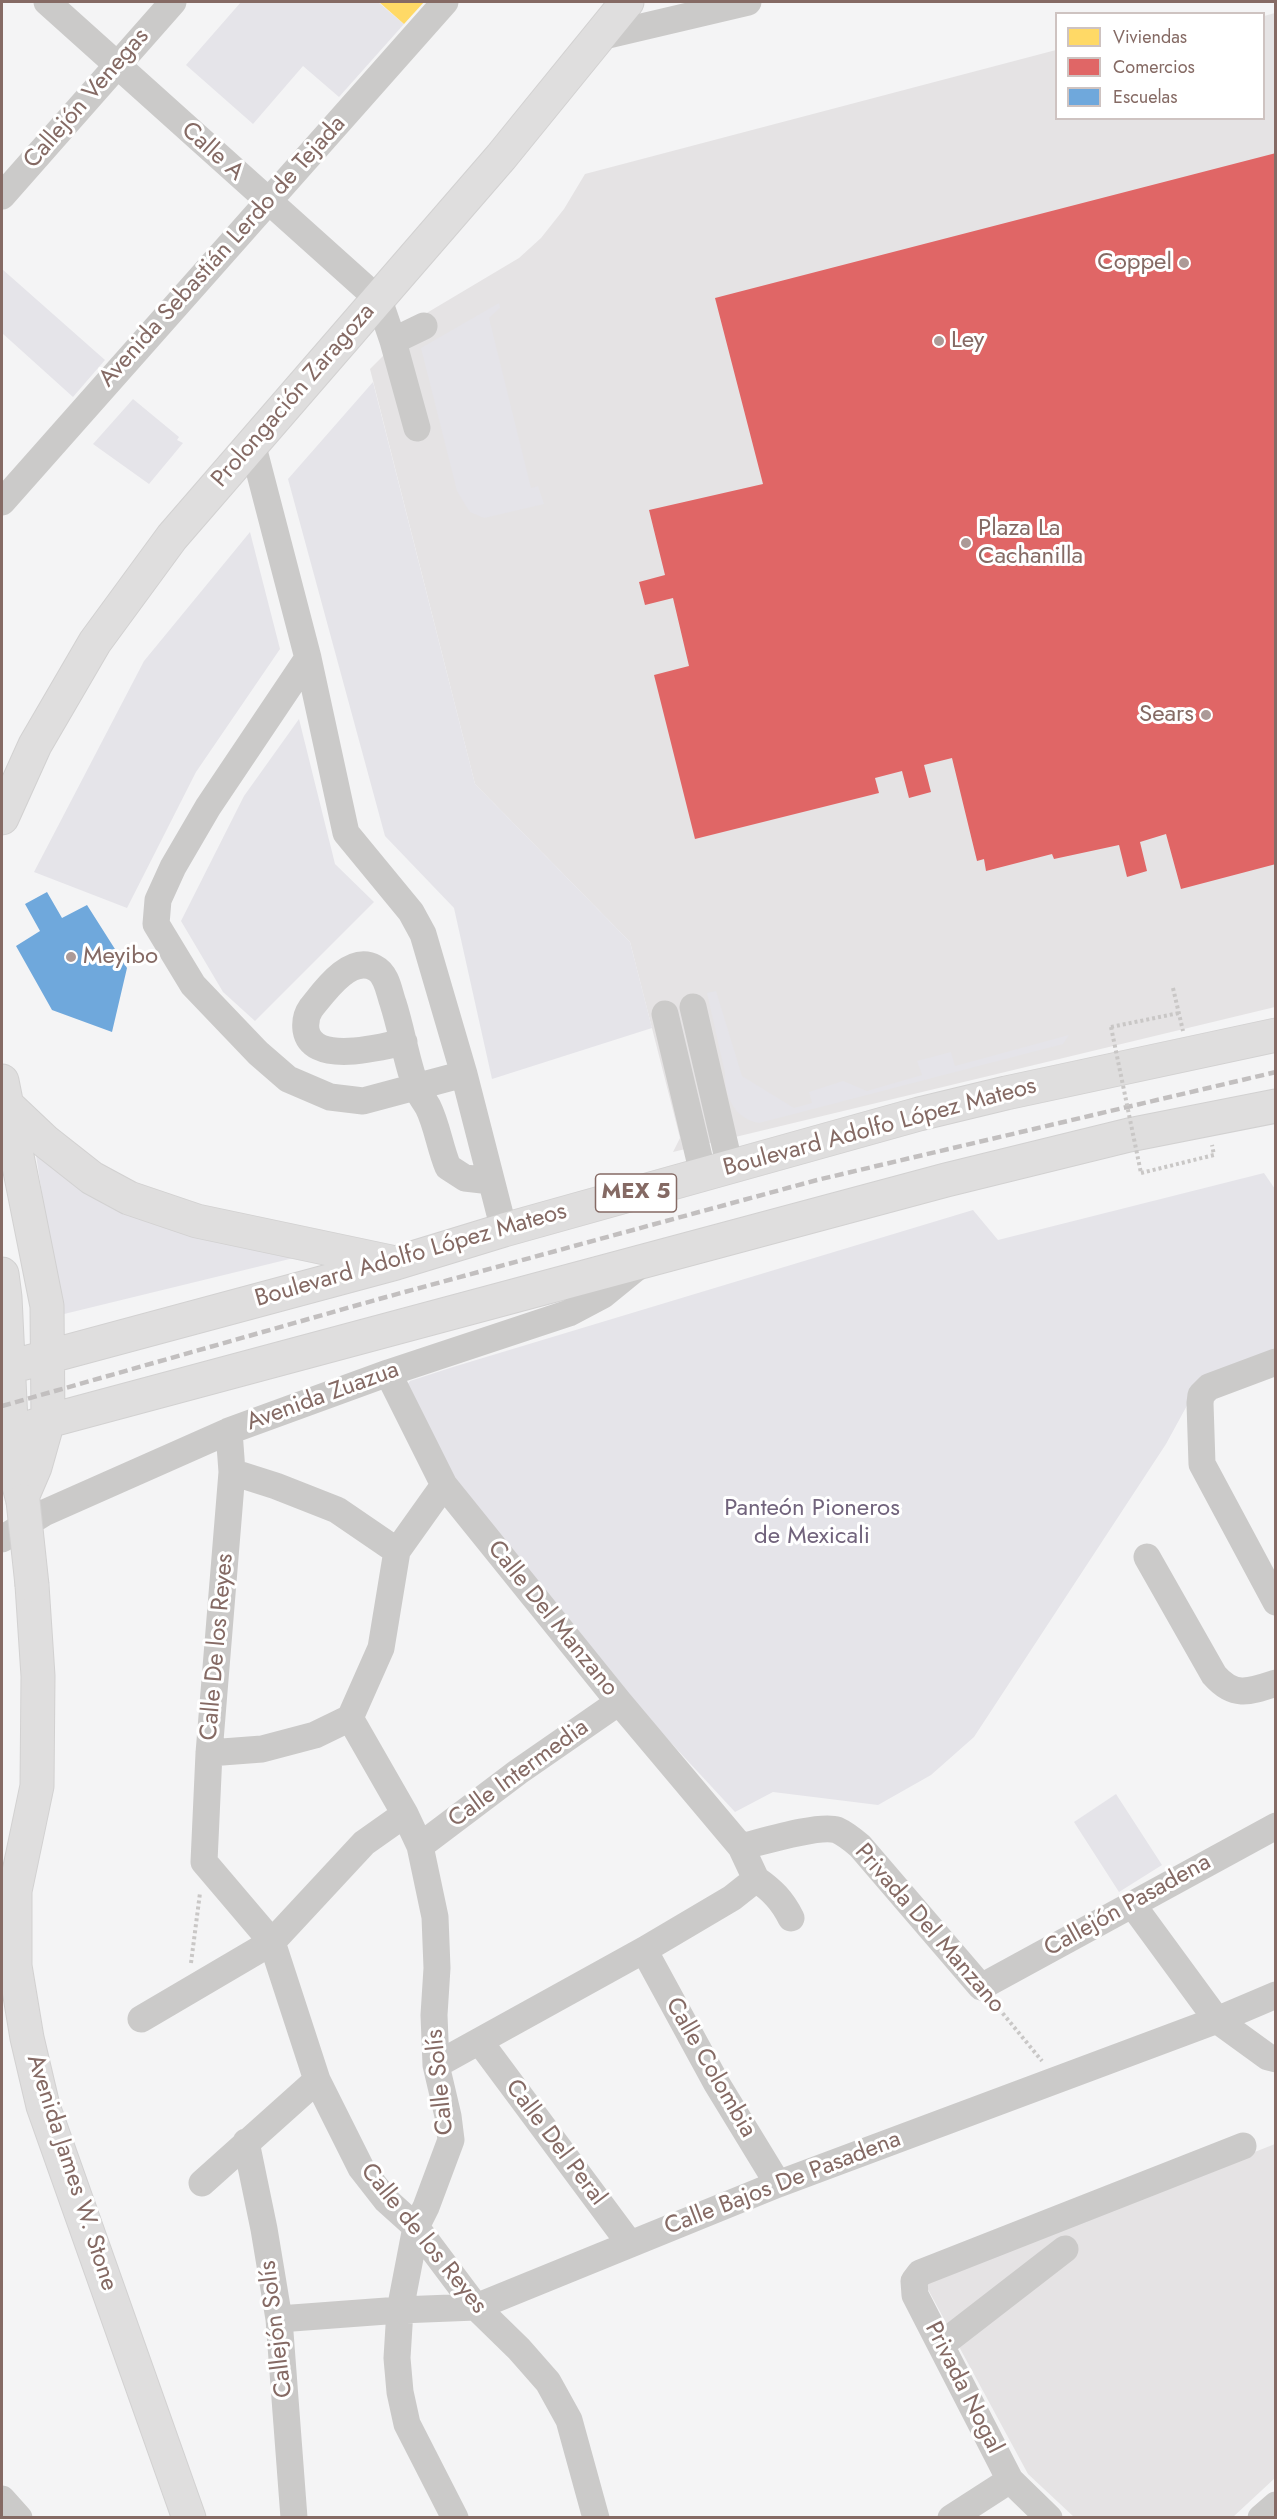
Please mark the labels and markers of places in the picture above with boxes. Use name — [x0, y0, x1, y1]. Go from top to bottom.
place label: Coppel — [1097, 249, 1172, 277]
marker: Coppel — [1177, 256, 1191, 270]
place label: Ley — [951, 327, 984, 355]
marker: Ley — [932, 334, 946, 348]
place label: Plaza La Cachanilla — [978, 515, 1083, 571]
marker: Plaza La Cachanilla — [959, 536, 973, 550]
place label: Sears — [1139, 701, 1194, 729]
marker: Sears — [1199, 708, 1213, 722]
place label: Meyibo — [83, 943, 158, 971]
marker: Meyibo — [64, 950, 78, 964]

